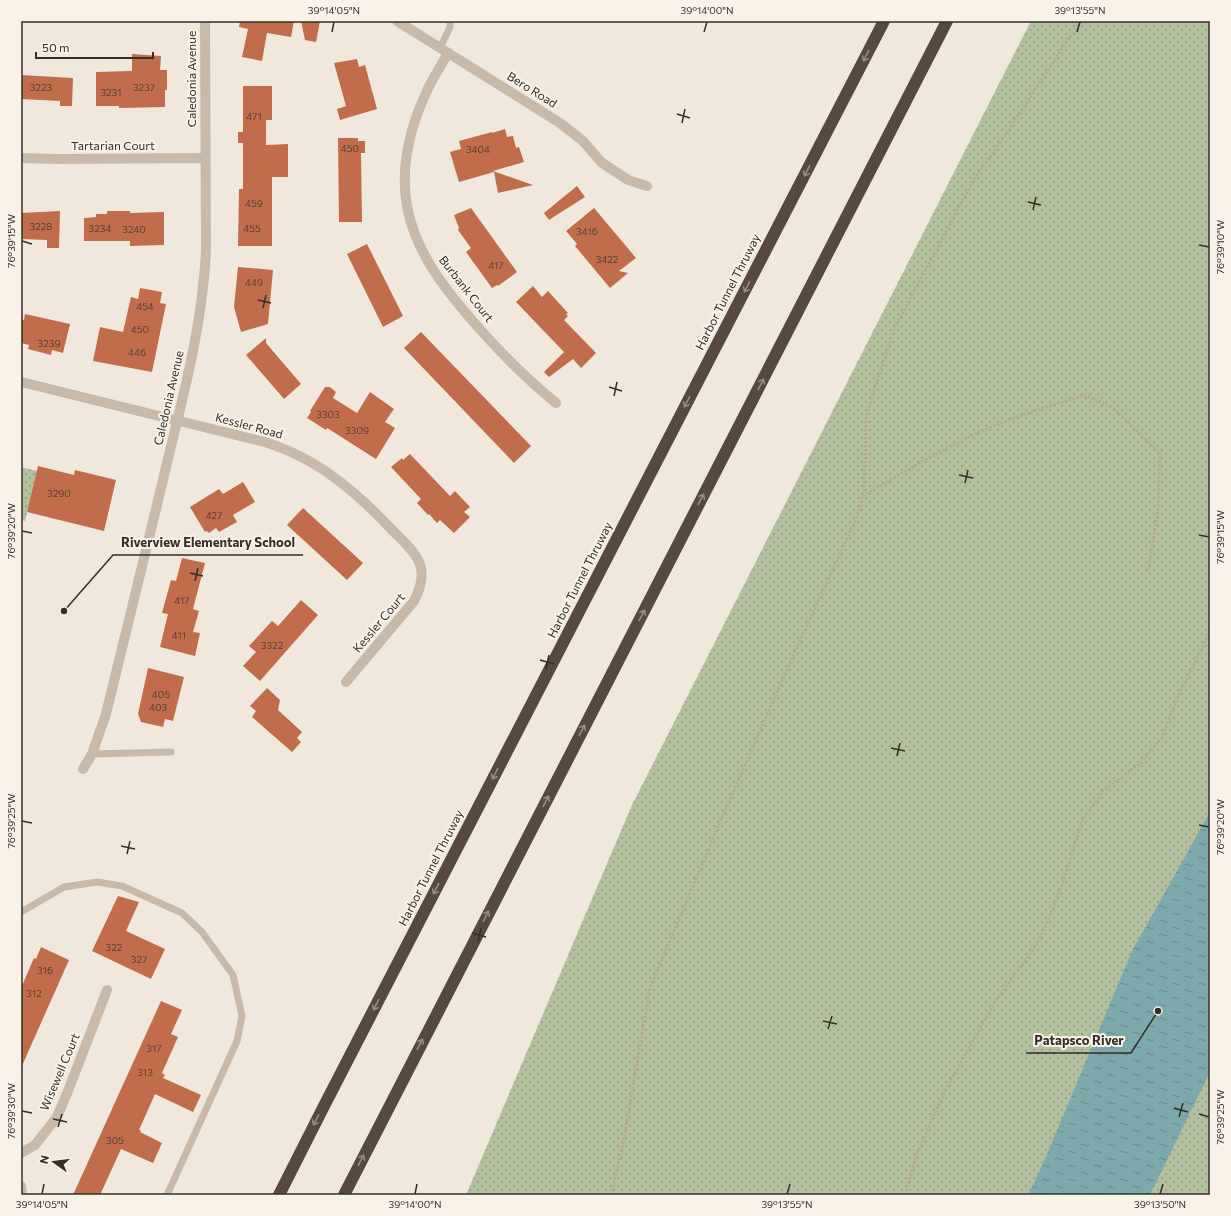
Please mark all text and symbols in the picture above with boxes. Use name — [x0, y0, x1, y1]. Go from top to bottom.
text: 39°14'05"N — [308, 4, 360, 16]
text: 39°14'00"N — [680, 4, 734, 16]
text: 39°13'55"N — [1054, 4, 1106, 16]
street label: Caledonia Avenue — [184, 31, 198, 127]
scale bar — [36, 34, 153, 60]
text: 50 m — [42, 40, 70, 54]
one-way arrow — [862, 49, 869, 61]
street label: Bero Road — [505, 68, 560, 110]
house number: 3223 — [30, 81, 53, 93]
house number: 3237 — [133, 81, 155, 93]
house number: 3231 — [100, 86, 122, 98]
house number: 471 — [246, 110, 262, 122]
street label: Tartarian Court — [71, 138, 155, 152]
house number: 450 — [341, 142, 359, 154]
house number: 3404 — [466, 143, 490, 155]
one-way arrow — [802, 165, 810, 177]
house number: 459 — [245, 197, 263, 209]
text: 76°39'15"W — [5, 214, 17, 268]
house number: 3228 — [30, 220, 52, 232]
text: 76°39'10"W — [1214, 220, 1226, 274]
house number: 3234 — [89, 222, 111, 234]
house number: 455 — [243, 222, 261, 234]
house number: 3240 — [122, 223, 146, 235]
house number: 3416 — [576, 225, 598, 237]
street label: Harbor Tunnel Thruway — [692, 231, 762, 352]
street label: Burbank Court — [437, 253, 497, 324]
house number: 3422 — [596, 253, 619, 265]
house number: 417 — [488, 259, 504, 271]
house number: 449 — [245, 276, 263, 288]
one-way arrow — [743, 280, 750, 292]
house number: 454 — [136, 300, 154, 312]
house number: 450 — [131, 323, 149, 335]
house number: 3239 — [38, 337, 61, 349]
house number: 446 — [128, 346, 146, 358]
street label: Caledonia Avenue — [150, 349, 186, 446]
one-way arrow — [757, 378, 765, 390]
one-way arrow — [683, 396, 691, 408]
house number: 3303 — [316, 408, 340, 420]
street label: Kessler Road — [214, 409, 285, 441]
house number: 3309 — [345, 424, 369, 436]
house number: 3290 — [47, 487, 71, 499]
one-way arrow — [698, 493, 705, 505]
text: 76°39'20"W — [5, 503, 17, 559]
house number: 427 — [206, 509, 222, 521]
text: 76°39'15"W — [1214, 510, 1226, 564]
street label: Harbor Tunnel Thruway — [544, 519, 614, 640]
callout: Riverview Elementary School — [113, 530, 303, 555]
text: Riverview Elementary School — [121, 534, 295, 550]
street label: Kessler Court — [349, 590, 407, 655]
house number: 417 — [174, 594, 190, 606]
one-way arrow — [638, 609, 646, 621]
house number: 411 — [172, 629, 186, 641]
house number: 3322 — [261, 639, 284, 651]
house number: 405 — [152, 688, 170, 700]
house number: 403 — [149, 701, 167, 713]
one-way arrow — [579, 725, 586, 737]
one-way arrow — [491, 768, 499, 780]
text: 76°39'25"W — [5, 793, 17, 849]
one-way arrow — [543, 795, 550, 807]
text: 76°39'20"W — [1214, 799, 1226, 855]
street label: Harbor Tunnel Thruway — [395, 807, 465, 928]
one-way arrow — [432, 883, 439, 895]
one-way arrow — [483, 911, 490, 923]
house number: 322 — [106, 941, 123, 953]
house number: 327 — [131, 953, 147, 965]
house number: 316 — [37, 964, 53, 976]
house number: 312 — [26, 987, 42, 999]
one-way arrow — [372, 999, 379, 1011]
callout: Patapsco River — [1026, 1028, 1131, 1053]
street label: Wisewell Court — [36, 1031, 82, 1112]
text: Patapsco River — [1034, 1032, 1124, 1048]
one-way arrow — [417, 1039, 424, 1051]
house number: 317 — [146, 1042, 162, 1054]
house number: 313 — [137, 1066, 153, 1078]
text: 76°39'30"W — [5, 1083, 17, 1139]
text: 76°39'25"W — [1214, 1089, 1226, 1145]
one-way arrow — [312, 1114, 320, 1126]
house number: 305 — [106, 1134, 124, 1146]
north arrow — [34, 1142, 74, 1182]
text: N — [37, 1154, 51, 1165]
one-way arrow — [358, 1154, 365, 1166]
text: 39°14'05"N — [16, 1198, 68, 1210]
text: 39°14'00"N — [388, 1198, 442, 1210]
text: 39°13'55"N — [761, 1198, 813, 1210]
text: 39°13'50"N — [1134, 1198, 1186, 1210]

